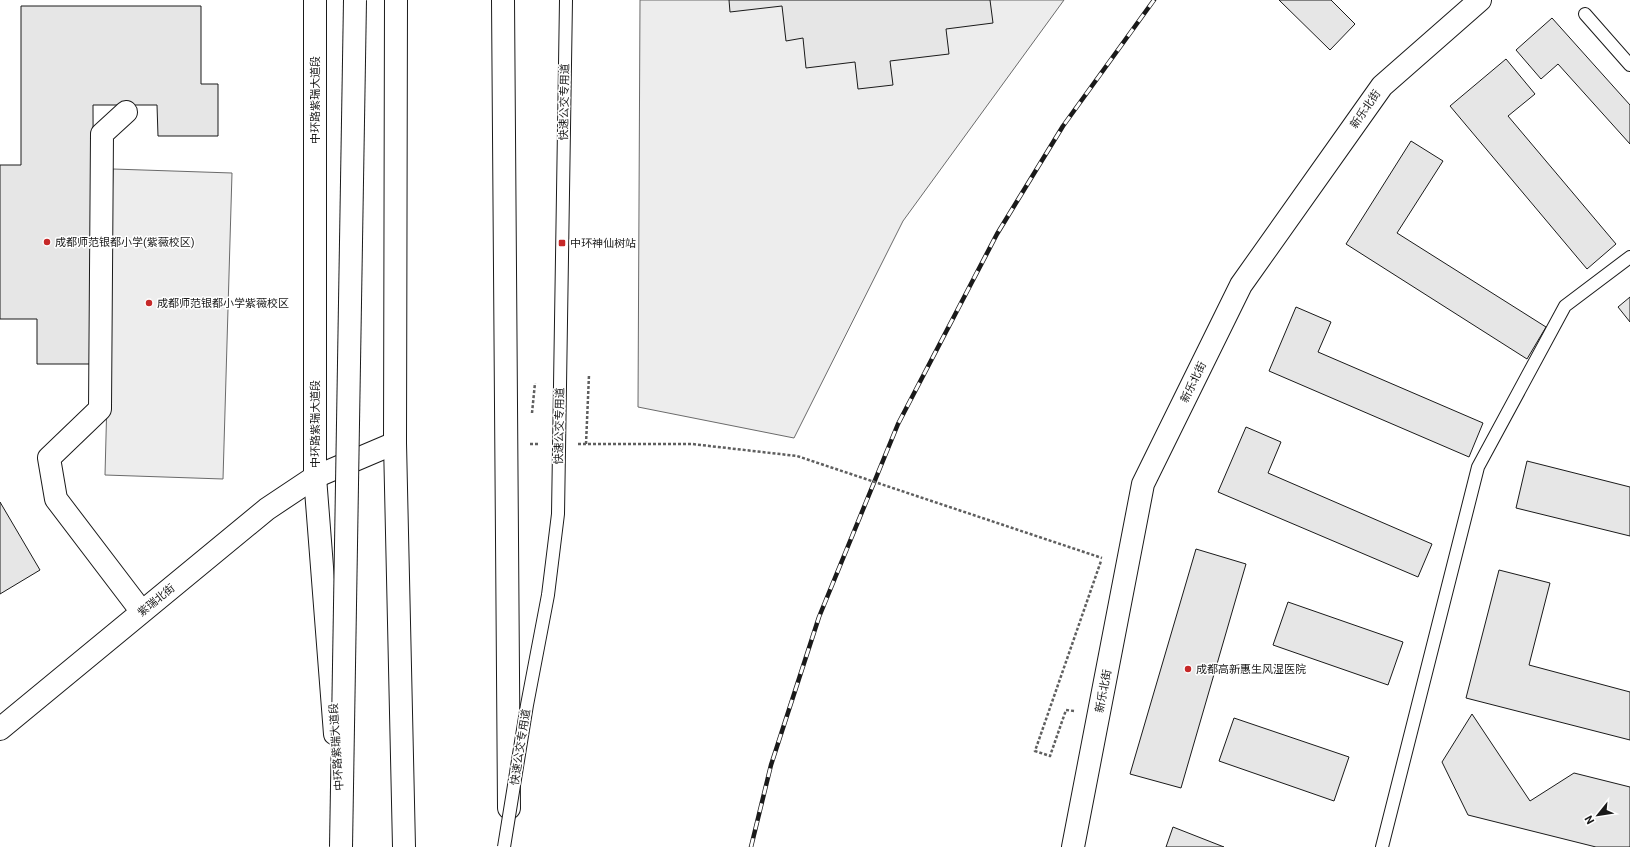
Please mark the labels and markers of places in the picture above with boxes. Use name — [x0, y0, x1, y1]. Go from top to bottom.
place label: 成都师范银都小学(紫薇校区) — [55, 236, 195, 249]
marker: 成都师范银都小学(紫薇校区) — [42, 237, 52, 247]
place label: 中环神仙树站 — [570, 237, 636, 250]
marker: 中环神仙树站 — [557, 238, 567, 248]
place label: 成都师范银都小学紫薇校区 — [157, 297, 289, 310]
marker: 成都师范银都小学紫薇校区 — [144, 298, 154, 308]
place label: 成都高新惠生风湿医院 — [1196, 663, 1306, 676]
marker: 成都高新惠生风湿医院 — [1183, 664, 1193, 674]

